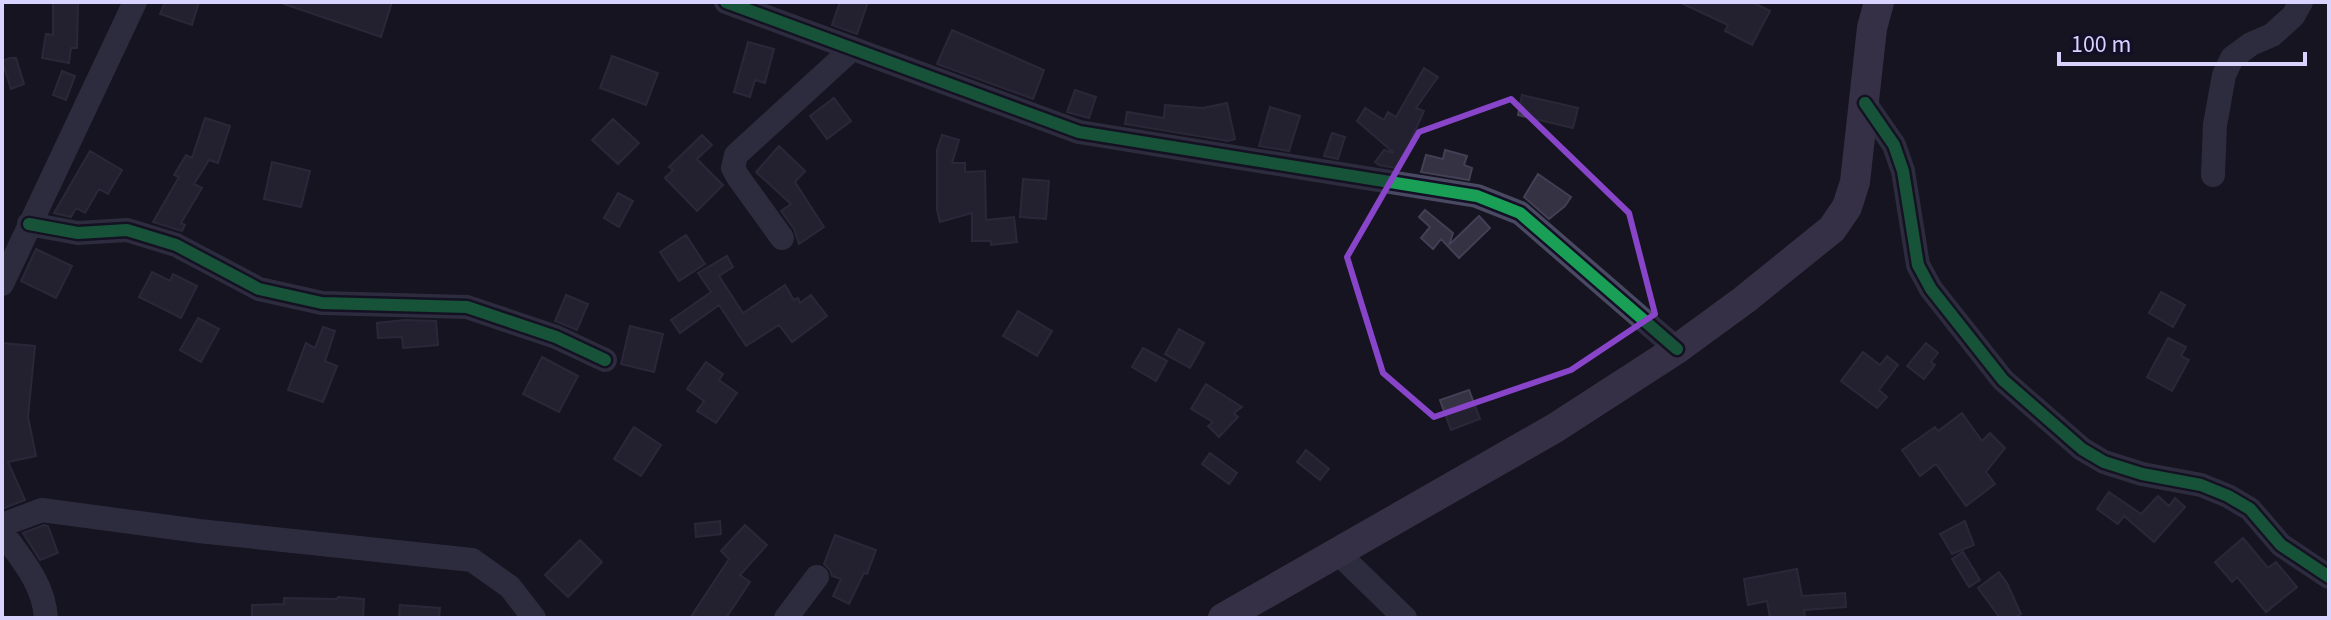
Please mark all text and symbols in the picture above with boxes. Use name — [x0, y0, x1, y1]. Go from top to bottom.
scale bar — [2059, 16, 2305, 66]
text: 100 m — [2071, 27, 2131, 62]

